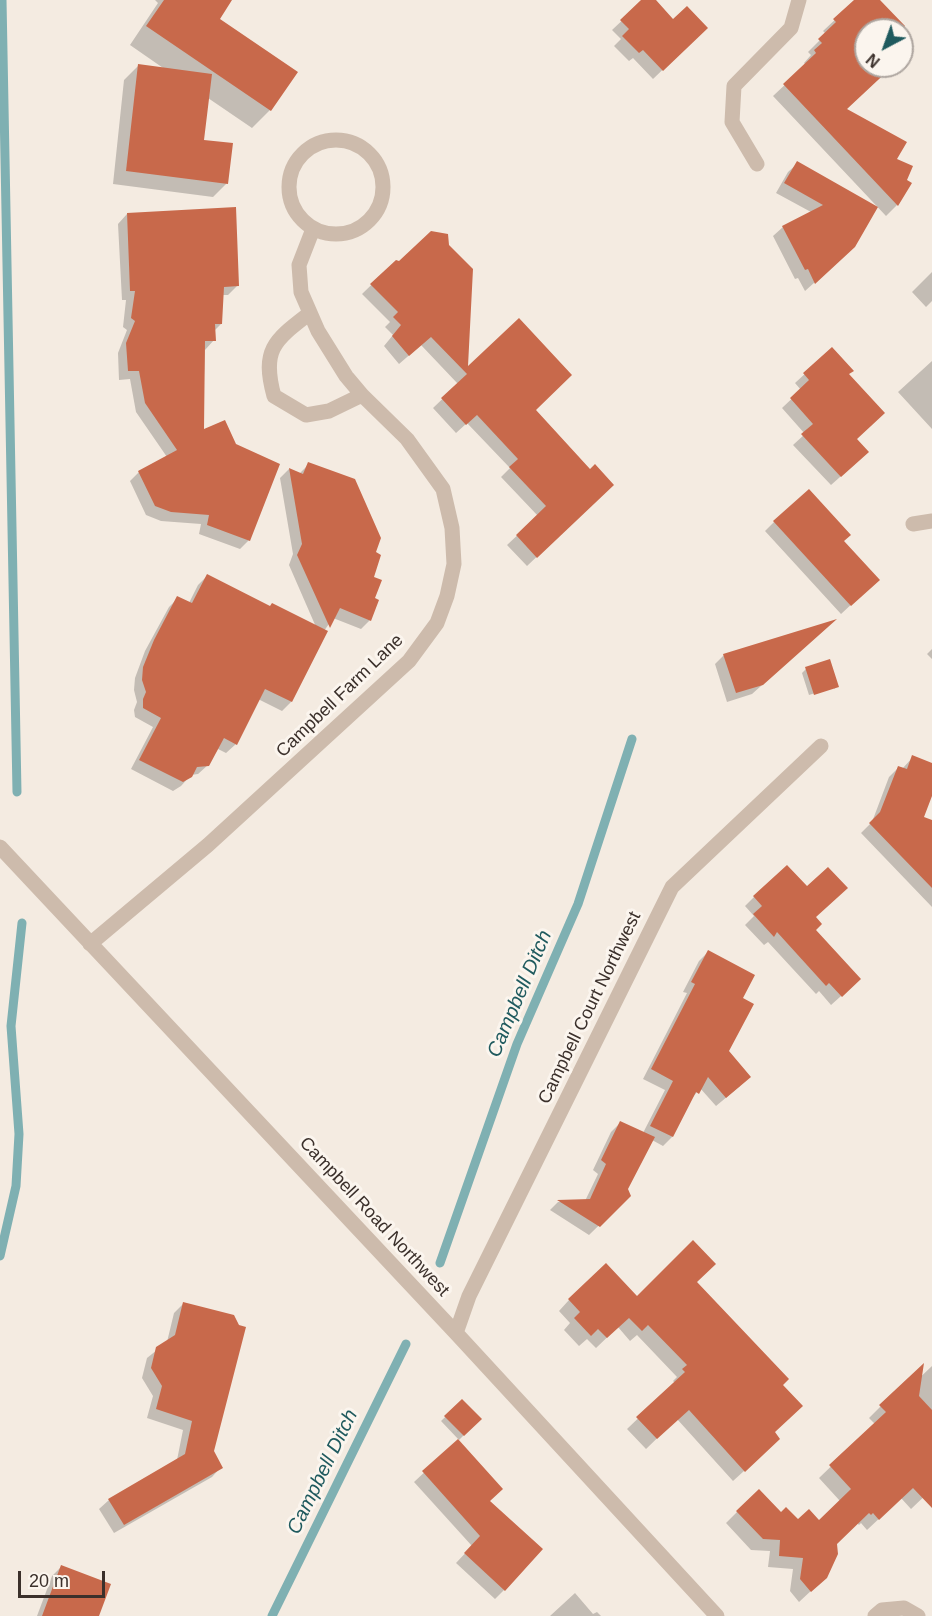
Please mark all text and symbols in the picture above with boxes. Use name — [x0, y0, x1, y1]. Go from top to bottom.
north arrow — [854, 18, 914, 78]
text: N — [863, 50, 883, 71]
street label: Campbell Farm Lane — [272, 630, 408, 762]
street label: Campbell Court Northwest — [534, 908, 646, 1108]
water label: Campbell Ditch — [482, 927, 558, 1061]
street label: Campbell Road Northwest — [294, 1133, 454, 1301]
water label: Campbell Ditch — [282, 1406, 364, 1538]
scale bar — [21, 1559, 108, 1597]
text: 20 m — [29, 1571, 69, 1591]

